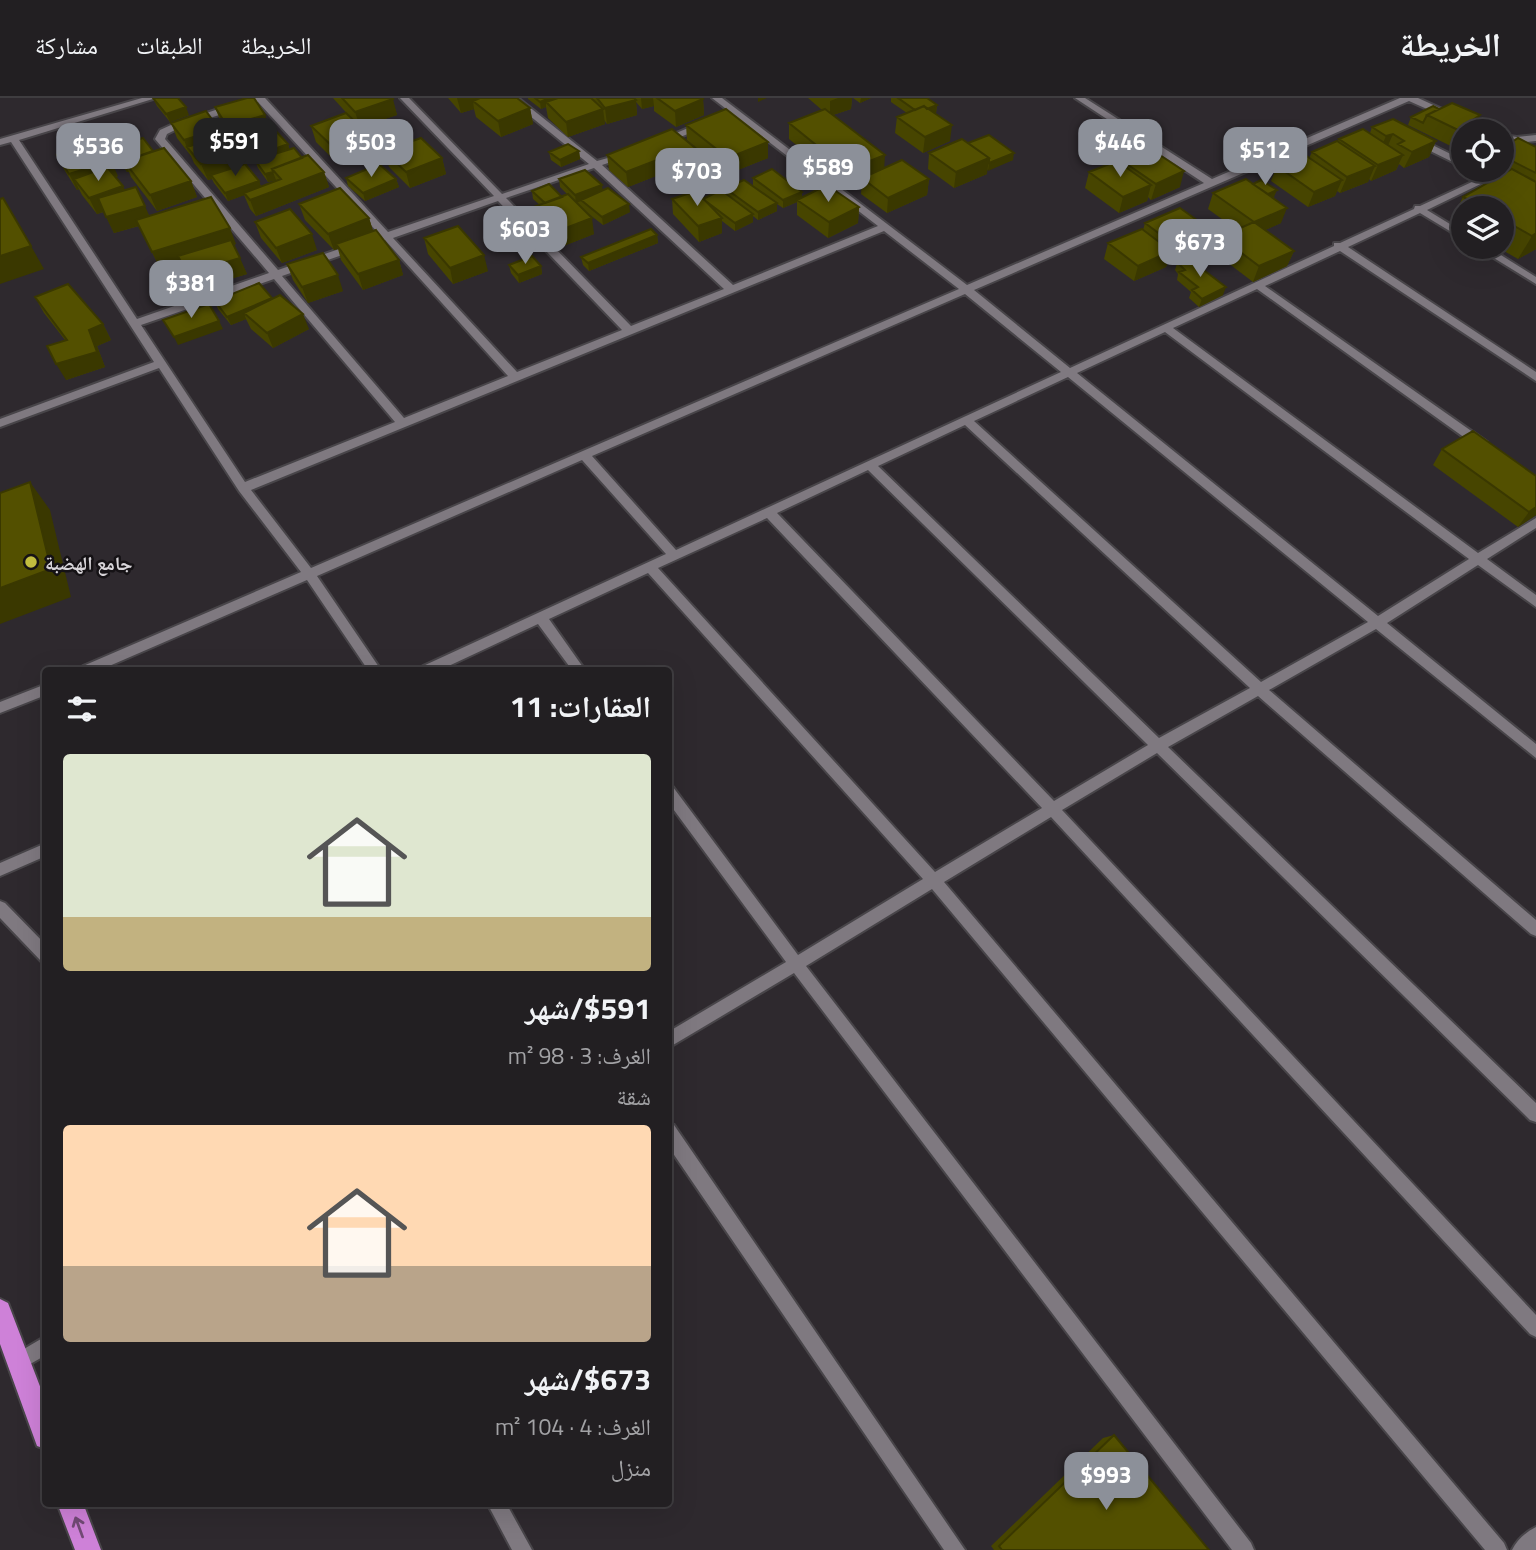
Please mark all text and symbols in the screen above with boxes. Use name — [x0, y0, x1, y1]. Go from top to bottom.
text: الخريطة — [1400, 19, 1501, 69]
text: مشاركة — [35, 27, 98, 63]
text: الطبقات — [136, 27, 203, 63]
text: الخريطة — [241, 27, 311, 63]
pin: $591 — [194, 118, 276, 178]
map controls — [1451, 119, 1514, 259]
button: locate — [1451, 119, 1514, 182]
pin: $503 — [330, 120, 412, 179]
pin: $446 — [1079, 120, 1161, 179]
pin: $536 — [57, 123, 139, 183]
text: $591 — [209, 123, 261, 158]
text: $503 — [345, 124, 397, 159]
text: $446 — [1094, 124, 1146, 159]
pin: $512 — [1224, 127, 1306, 187]
text: $536 — [72, 128, 124, 163]
text: $512 — [1239, 132, 1291, 167]
pin: $589 — [787, 144, 869, 204]
pin: $703 — [656, 148, 738, 208]
text: $589 — [802, 149, 854, 184]
text: $703 — [671, 153, 723, 188]
button: layers — [1451, 196, 1514, 259]
pin: $603 — [484, 206, 566, 266]
text: $603 — [499, 211, 551, 246]
pin: $673 — [1159, 220, 1241, 279]
text: $673 — [1174, 224, 1226, 259]
pin: $381 — [150, 260, 232, 320]
text: $381 — [165, 265, 217, 300]
place label: جامع الهضبة — [45, 548, 133, 577]
marker: جامع الهضبة — [23, 554, 39, 570]
text: العقارات: 11 — [510, 683, 651, 729]
icon: filters — [63, 690, 101, 728]
icon: home — [294, 799, 420, 925]
text: $591/شهر — [525, 985, 651, 1031]
text: الغرف: 3 · 98 m² — [508, 1038, 651, 1073]
text: شقة — [617, 1079, 651, 1114]
icon: home — [294, 1170, 420, 1296]
text: $673/شهر — [525, 1356, 651, 1402]
text: الغرف: 4 · 104 m² — [495, 1409, 651, 1444]
text: منزل — [611, 1450, 651, 1485]
pin: $993 — [1065, 1452, 1147, 1512]
text: $993 — [1080, 1457, 1132, 1492]
one-way arrow — [72, 1516, 84, 1538]

